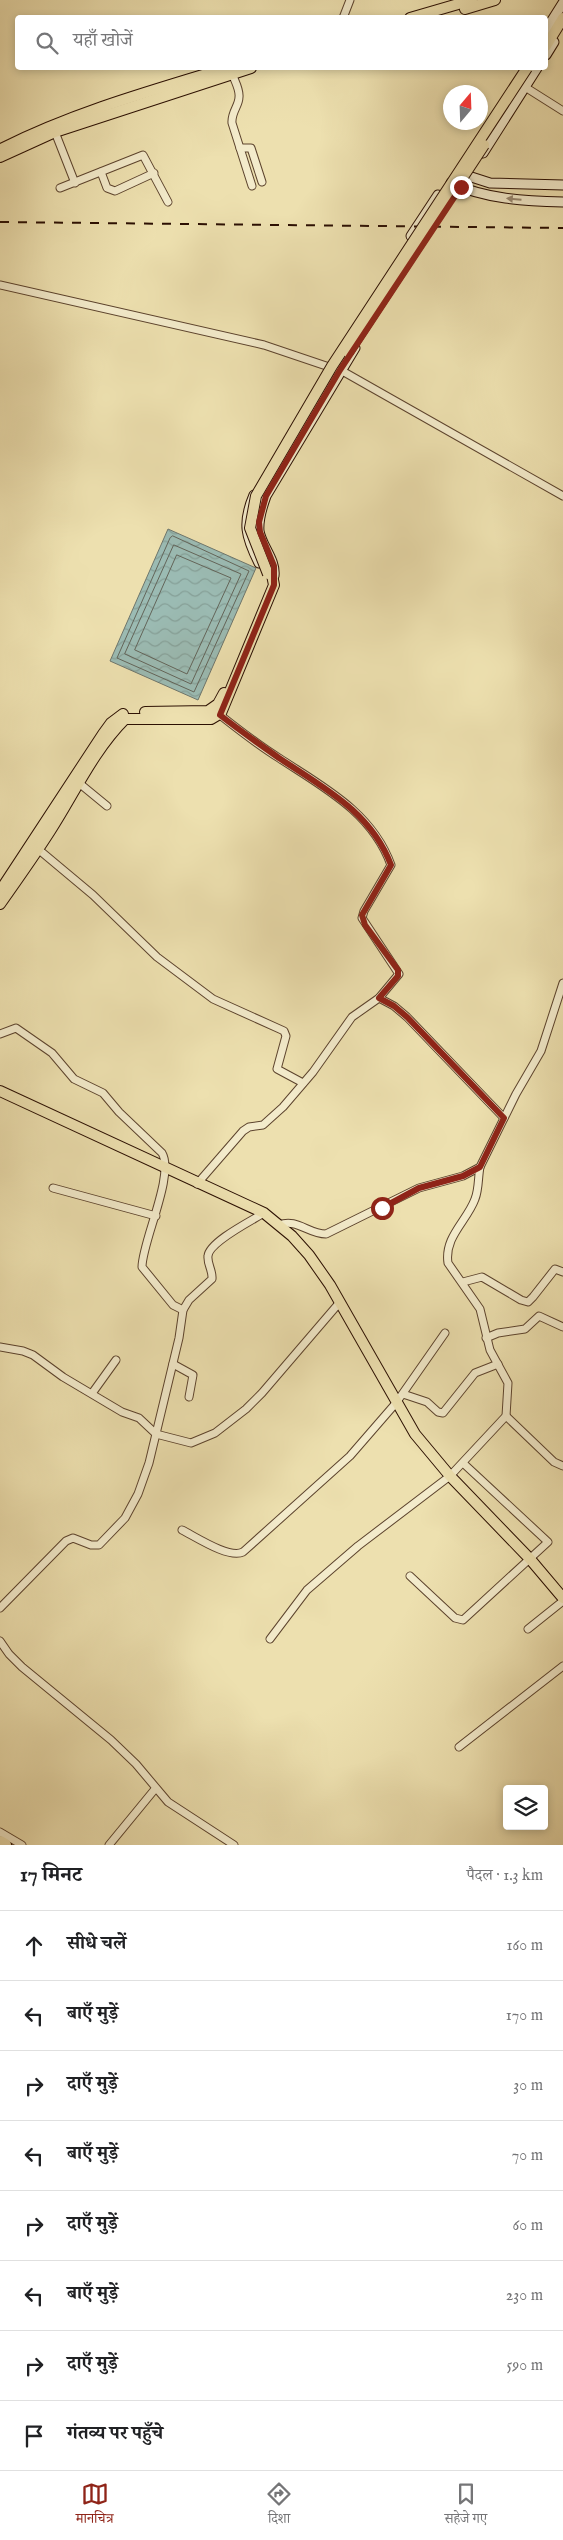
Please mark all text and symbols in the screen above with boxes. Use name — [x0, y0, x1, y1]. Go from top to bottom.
search box — [15, 15, 548, 70]
icon: search — [33, 29, 61, 57]
text: यहाँ खोजें — [73, 29, 133, 53]
north arrow — [443, 85, 488, 130]
route end — [450, 176, 473, 199]
one-way arrow — [506, 194, 522, 202]
route start — [371, 1197, 394, 1220]
map controls — [503, 1785, 548, 1830]
button: layers — [503, 1785, 548, 1830]
text: 17 मिनट — [20, 1862, 82, 1889]
text: पैदल · 1.3 km — [467, 1866, 543, 1886]
icon: ahead — [20, 1932, 48, 1960]
text: सीधे चलें — [67, 1932, 126, 1956]
text: 160 m — [507, 1936, 543, 1956]
icon: left — [20, 2002, 48, 2030]
text: बाएँ मुड़ें — [67, 2002, 118, 2026]
text: 170 m — [506, 2006, 543, 2026]
icon: right — [20, 2072, 48, 2100]
text: दाएँ मुड़ें — [67, 2072, 118, 2096]
text: 30 m — [513, 2076, 543, 2096]
icon: left — [20, 2142, 48, 2170]
text: बाएँ मुड़ें — [67, 2142, 118, 2166]
text: 70 m — [512, 2146, 543, 2166]
icon: right — [20, 2212, 48, 2240]
text: दाएँ मुड़ें — [67, 2212, 118, 2236]
text: 60 m — [513, 2216, 543, 2236]
icon: left — [20, 2282, 48, 2310]
text: बाएँ मुड़ें — [67, 2282, 118, 2306]
text: 230 m — [506, 2286, 543, 2306]
icon: right — [20, 2352, 48, 2380]
text: दाएँ मुड़ें — [67, 2352, 118, 2376]
text: 590 m — [507, 2356, 543, 2376]
icon: arrive — [20, 2422, 48, 2450]
text: गंतव्य पर पहुँचे — [67, 2422, 163, 2446]
tab: मानचित्र — [76, 2480, 114, 2532]
tab: दिशा — [265, 2480, 293, 2532]
tab: सहेजे गए — [444, 2480, 487, 2532]

